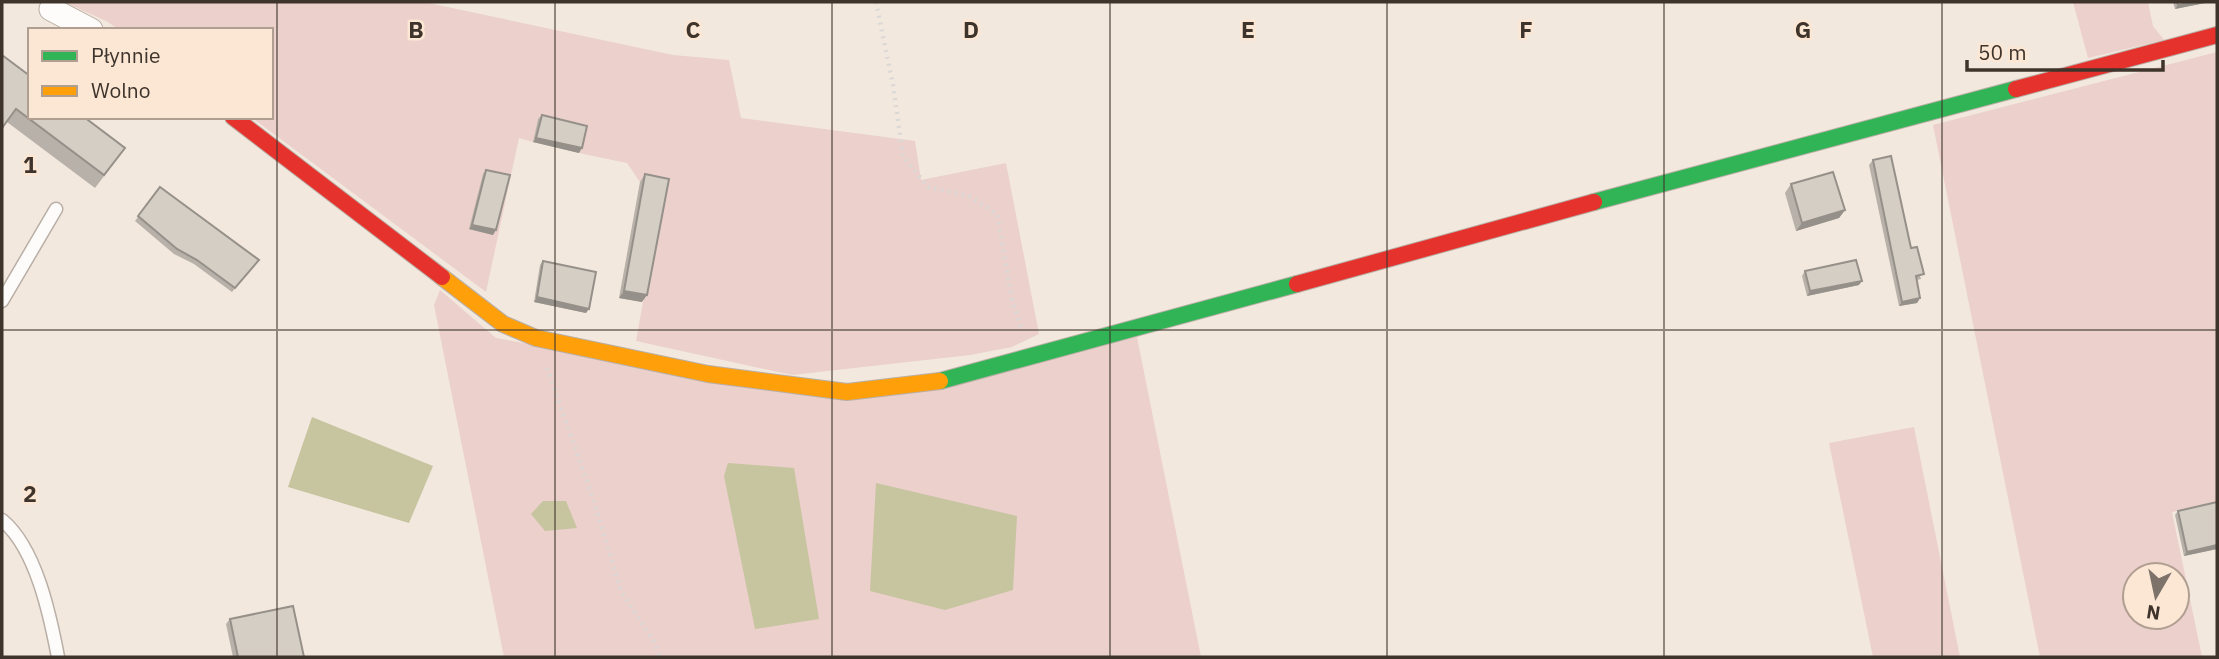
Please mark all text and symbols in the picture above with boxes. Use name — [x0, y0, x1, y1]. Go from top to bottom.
text: B — [408, 14, 424, 44]
text: C — [686, 14, 701, 44]
text: D — [963, 14, 979, 44]
text: E — [1241, 14, 1255, 44]
text: F — [1519, 14, 1533, 44]
text: G — [1795, 14, 1811, 44]
legend — [28, 28, 273, 119]
scale bar — [1967, 28, 2163, 72]
text: 50 m — [1978, 38, 2027, 66]
text: Płynnie — [91, 41, 160, 69]
text: Wolno — [91, 76, 151, 104]
text: 1 — [23, 149, 37, 179]
text: 2 — [23, 478, 37, 508]
north arrow — [2121, 561, 2191, 631]
text: N — [2145, 600, 2162, 626]

